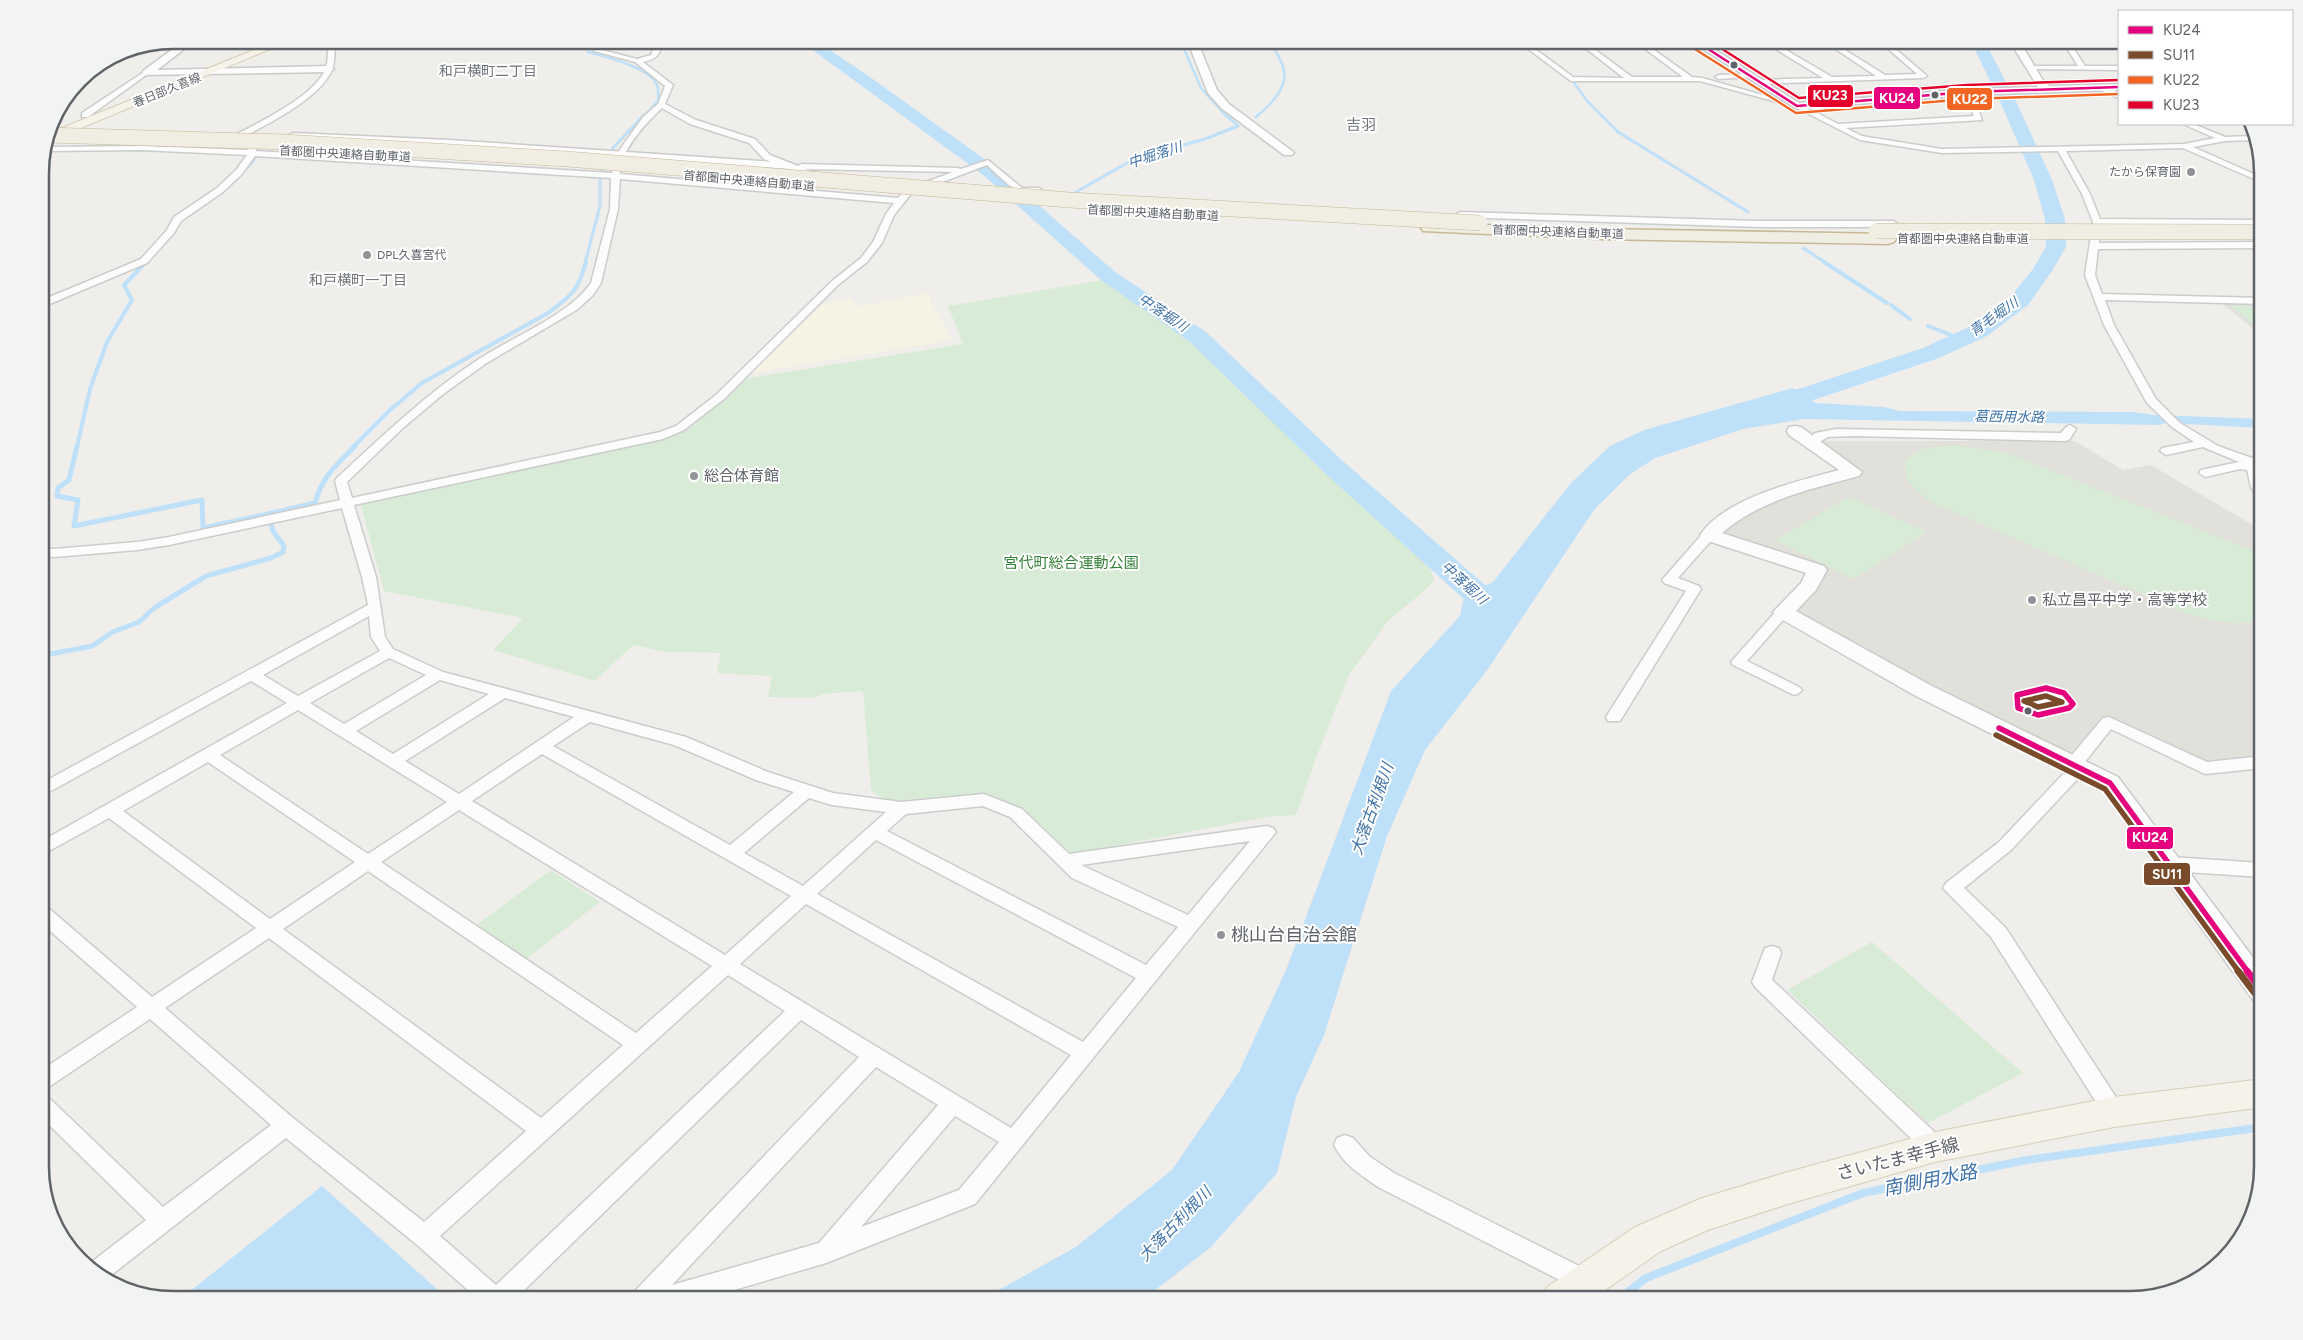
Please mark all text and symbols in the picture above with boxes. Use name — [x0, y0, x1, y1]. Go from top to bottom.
legend — [2118, 10, 2293, 125]
text: KU24 — [2163, 21, 2200, 39]
text: SU11 — [2163, 46, 2195, 64]
unlabelled marker — [1729, 60, 1739, 70]
district label: 和戸横町二丁目 — [439, 63, 537, 80]
street label: 春日部久喜線 — [131, 70, 203, 110]
text: KU22 — [2163, 71, 2200, 89]
line badge: KU23 — [1807, 84, 1854, 108]
line badge: KU24 — [1873, 86, 1921, 110]
text: KU23 — [1812, 87, 1848, 104]
line badge: KU22 — [1946, 87, 1993, 111]
text: KU24 — [1879, 90, 1915, 107]
unlabelled marker — [1930, 90, 1940, 100]
text: KU22 — [1952, 91, 1988, 108]
text: KU23 — [2163, 96, 2199, 114]
district label: 吉羽 — [1346, 116, 1376, 134]
water label: 中堀落川 — [1126, 138, 1186, 172]
street label: 首都圏中央連絡自動車道 — [279, 144, 411, 164]
place label: たから保育園 — [2109, 165, 2181, 179]
marker: たから保育園 — [2185, 166, 2197, 178]
street label: 首都圏中央連絡自動車道 — [683, 168, 815, 194]
street label: 首都圏中央連絡自動車道 — [1087, 203, 1219, 223]
street label: 首都圏中央連絡自動車道 — [1492, 223, 1624, 241]
street label: 首都圏中央連絡自動車道 — [1897, 232, 2029, 246]
place label: DPL久喜宮代 — [377, 248, 446, 262]
marker: DPL久喜宮代 — [361, 249, 373, 261]
district label: 和戸横町一丁目 — [309, 272, 407, 289]
water label: 中落堀川 — [1135, 290, 1193, 337]
water label: 青毛堀川 — [1966, 293, 2023, 340]
water label: 葛西用水路 — [1974, 408, 2045, 426]
place label: 総合体育館 — [704, 467, 779, 485]
marker: 総合体育館 — [688, 470, 700, 482]
park label: 宮代町総合運動公園 — [1003, 554, 1139, 572]
water label: 中落堀川 — [1438, 558, 1492, 609]
place label: 私立昌平中学・高等学校 — [2042, 591, 2207, 609]
marker: 私立昌平中学・高等学校 — [2026, 594, 2038, 606]
unlabelled marker — [2023, 706, 2033, 716]
water label: 大落古利根川 — [1347, 759, 1398, 857]
line badge: KU24 — [2126, 826, 2174, 850]
text: KU24 — [2132, 829, 2168, 846]
line badge: SU11 — [2143, 862, 2191, 886]
text: SU11 — [2152, 866, 2182, 883]
place label: 桃山台自治会館 — [1231, 924, 1357, 946]
marker: 桃山台自治会館 — [1215, 929, 1227, 941]
street label: さいたま幸手線 — [1834, 1133, 1962, 1185]
water label: 南側用水路 — [1881, 1159, 1981, 1200]
water label: 大落古利根川 — [1135, 1181, 1217, 1265]

